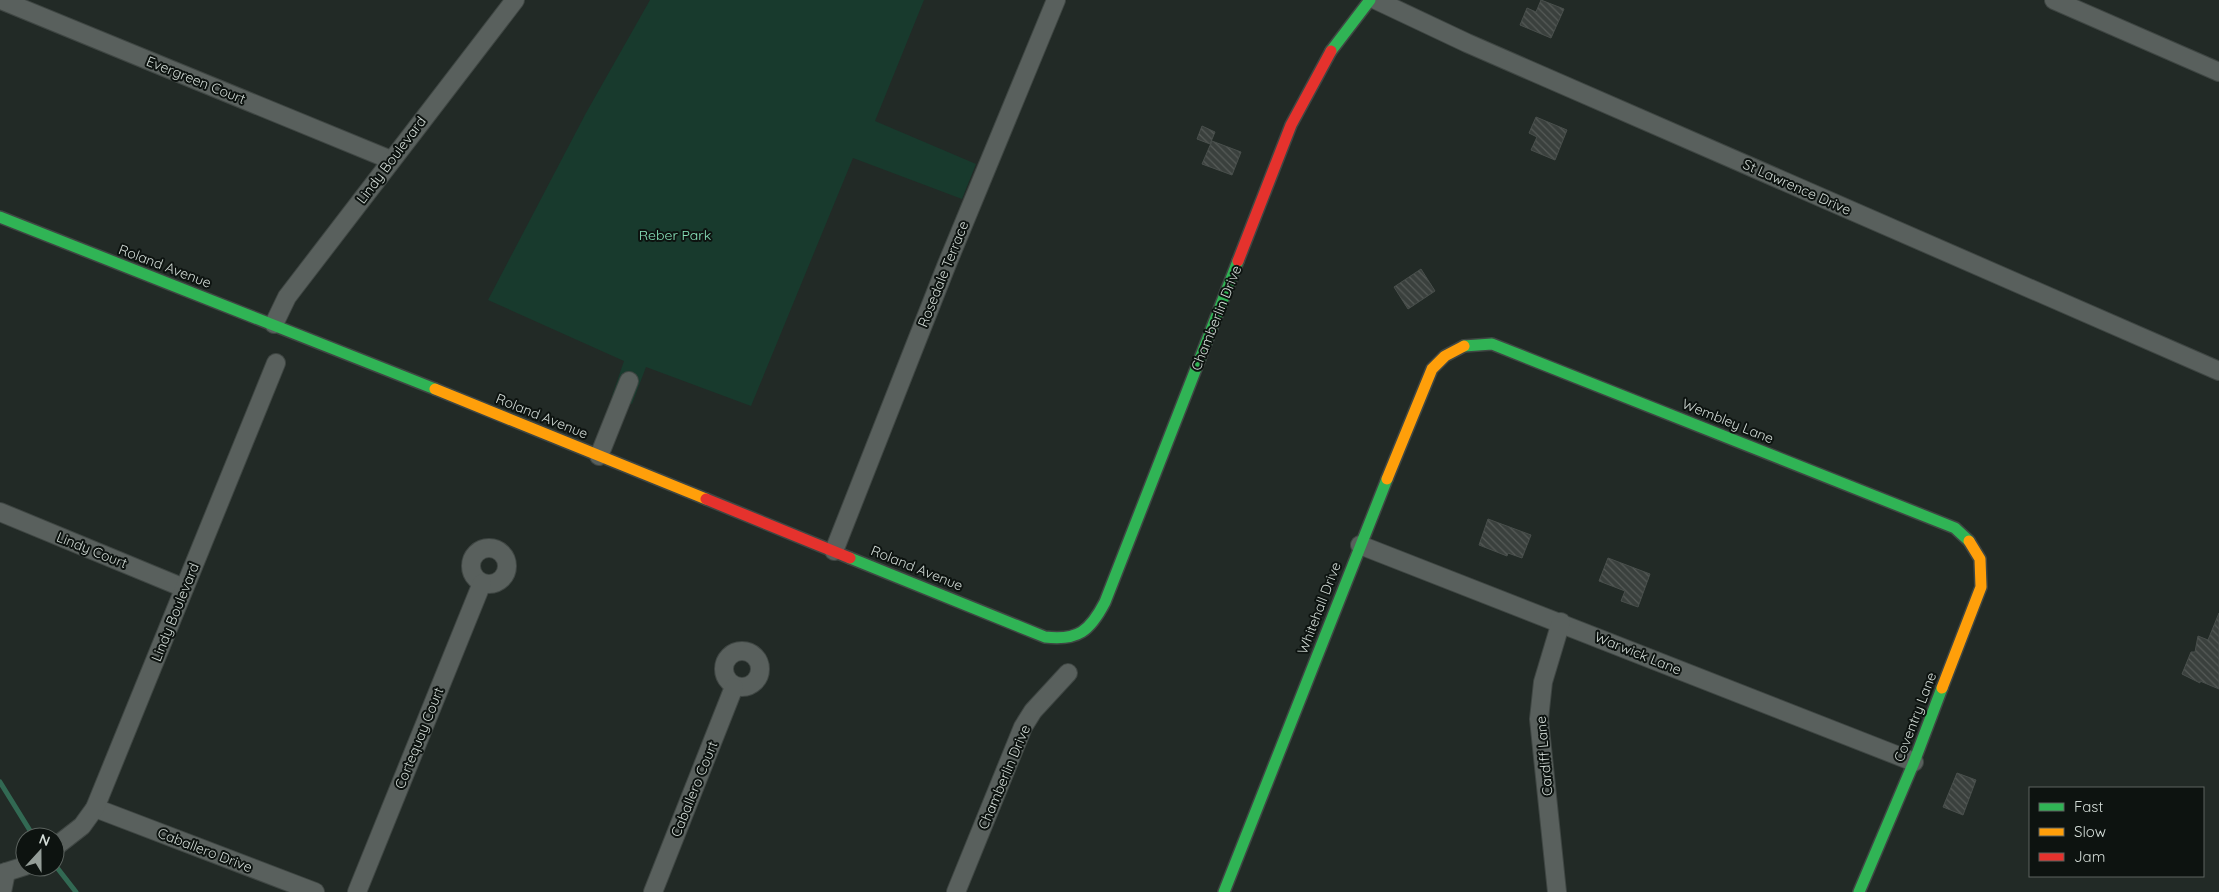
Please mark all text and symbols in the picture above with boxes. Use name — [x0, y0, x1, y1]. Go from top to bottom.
street label: Evergreen Court — [144, 52, 248, 108]
street label: Lindy Boulevard — [352, 113, 430, 207]
street label: St Lawrence Drive — [1740, 155, 1854, 219]
street label: Rosedale Terrace — [913, 218, 973, 330]
park label: Reber Park — [639, 226, 711, 244]
street label: Roland Avenue — [116, 240, 214, 292]
street label: Chamberlin Drive — [1187, 263, 1245, 373]
street label: Roland Avenue — [493, 389, 591, 443]
street label: Wembley Lane — [1680, 394, 1776, 448]
street label: Lindy Court — [54, 528, 130, 572]
street label: Roland Avenue — [868, 541, 966, 595]
street label: Whitehall Drive — [1293, 559, 1345, 657]
street label: Lindy Boulevard — [147, 560, 203, 664]
street label: Warwick Lane — [1592, 627, 1684, 679]
street label: Coventry Lane — [1890, 669, 1940, 764]
street label: Cortequay Court — [390, 684, 448, 791]
street label: Cardiff Lane — [1532, 715, 1556, 797]
street label: Chamberlin Drive — [974, 722, 1034, 832]
street label: Caballero Court — [667, 738, 722, 840]
legend — [2029, 787, 2204, 877]
text: Fast — [2074, 797, 2103, 816]
text: Slow — [2074, 822, 2106, 841]
street label: Caballero Drive — [155, 824, 255, 876]
north arrow — [15, 827, 65, 877]
text: N — [37, 830, 53, 850]
text: Jam — [2074, 847, 2105, 866]

